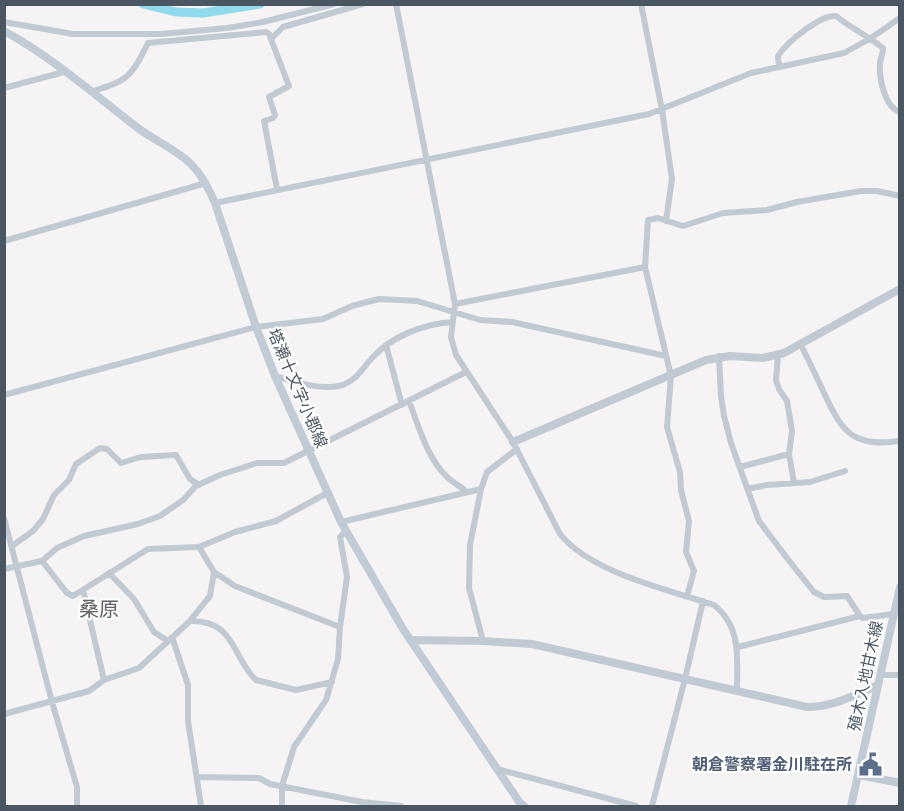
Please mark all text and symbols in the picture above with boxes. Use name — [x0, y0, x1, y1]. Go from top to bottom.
street label: 塔瀬十文字小郡線 — [264, 325, 332, 451]
district label: 桑原 — [79, 596, 119, 622]
street label: 殖木入地甘木線 — [844, 619, 886, 733]
public building icon: 朝倉警察署金川駐在所 — [857, 751, 883, 777]
place label: 朝倉警察署金川駐在所 — [692, 754, 852, 774]

